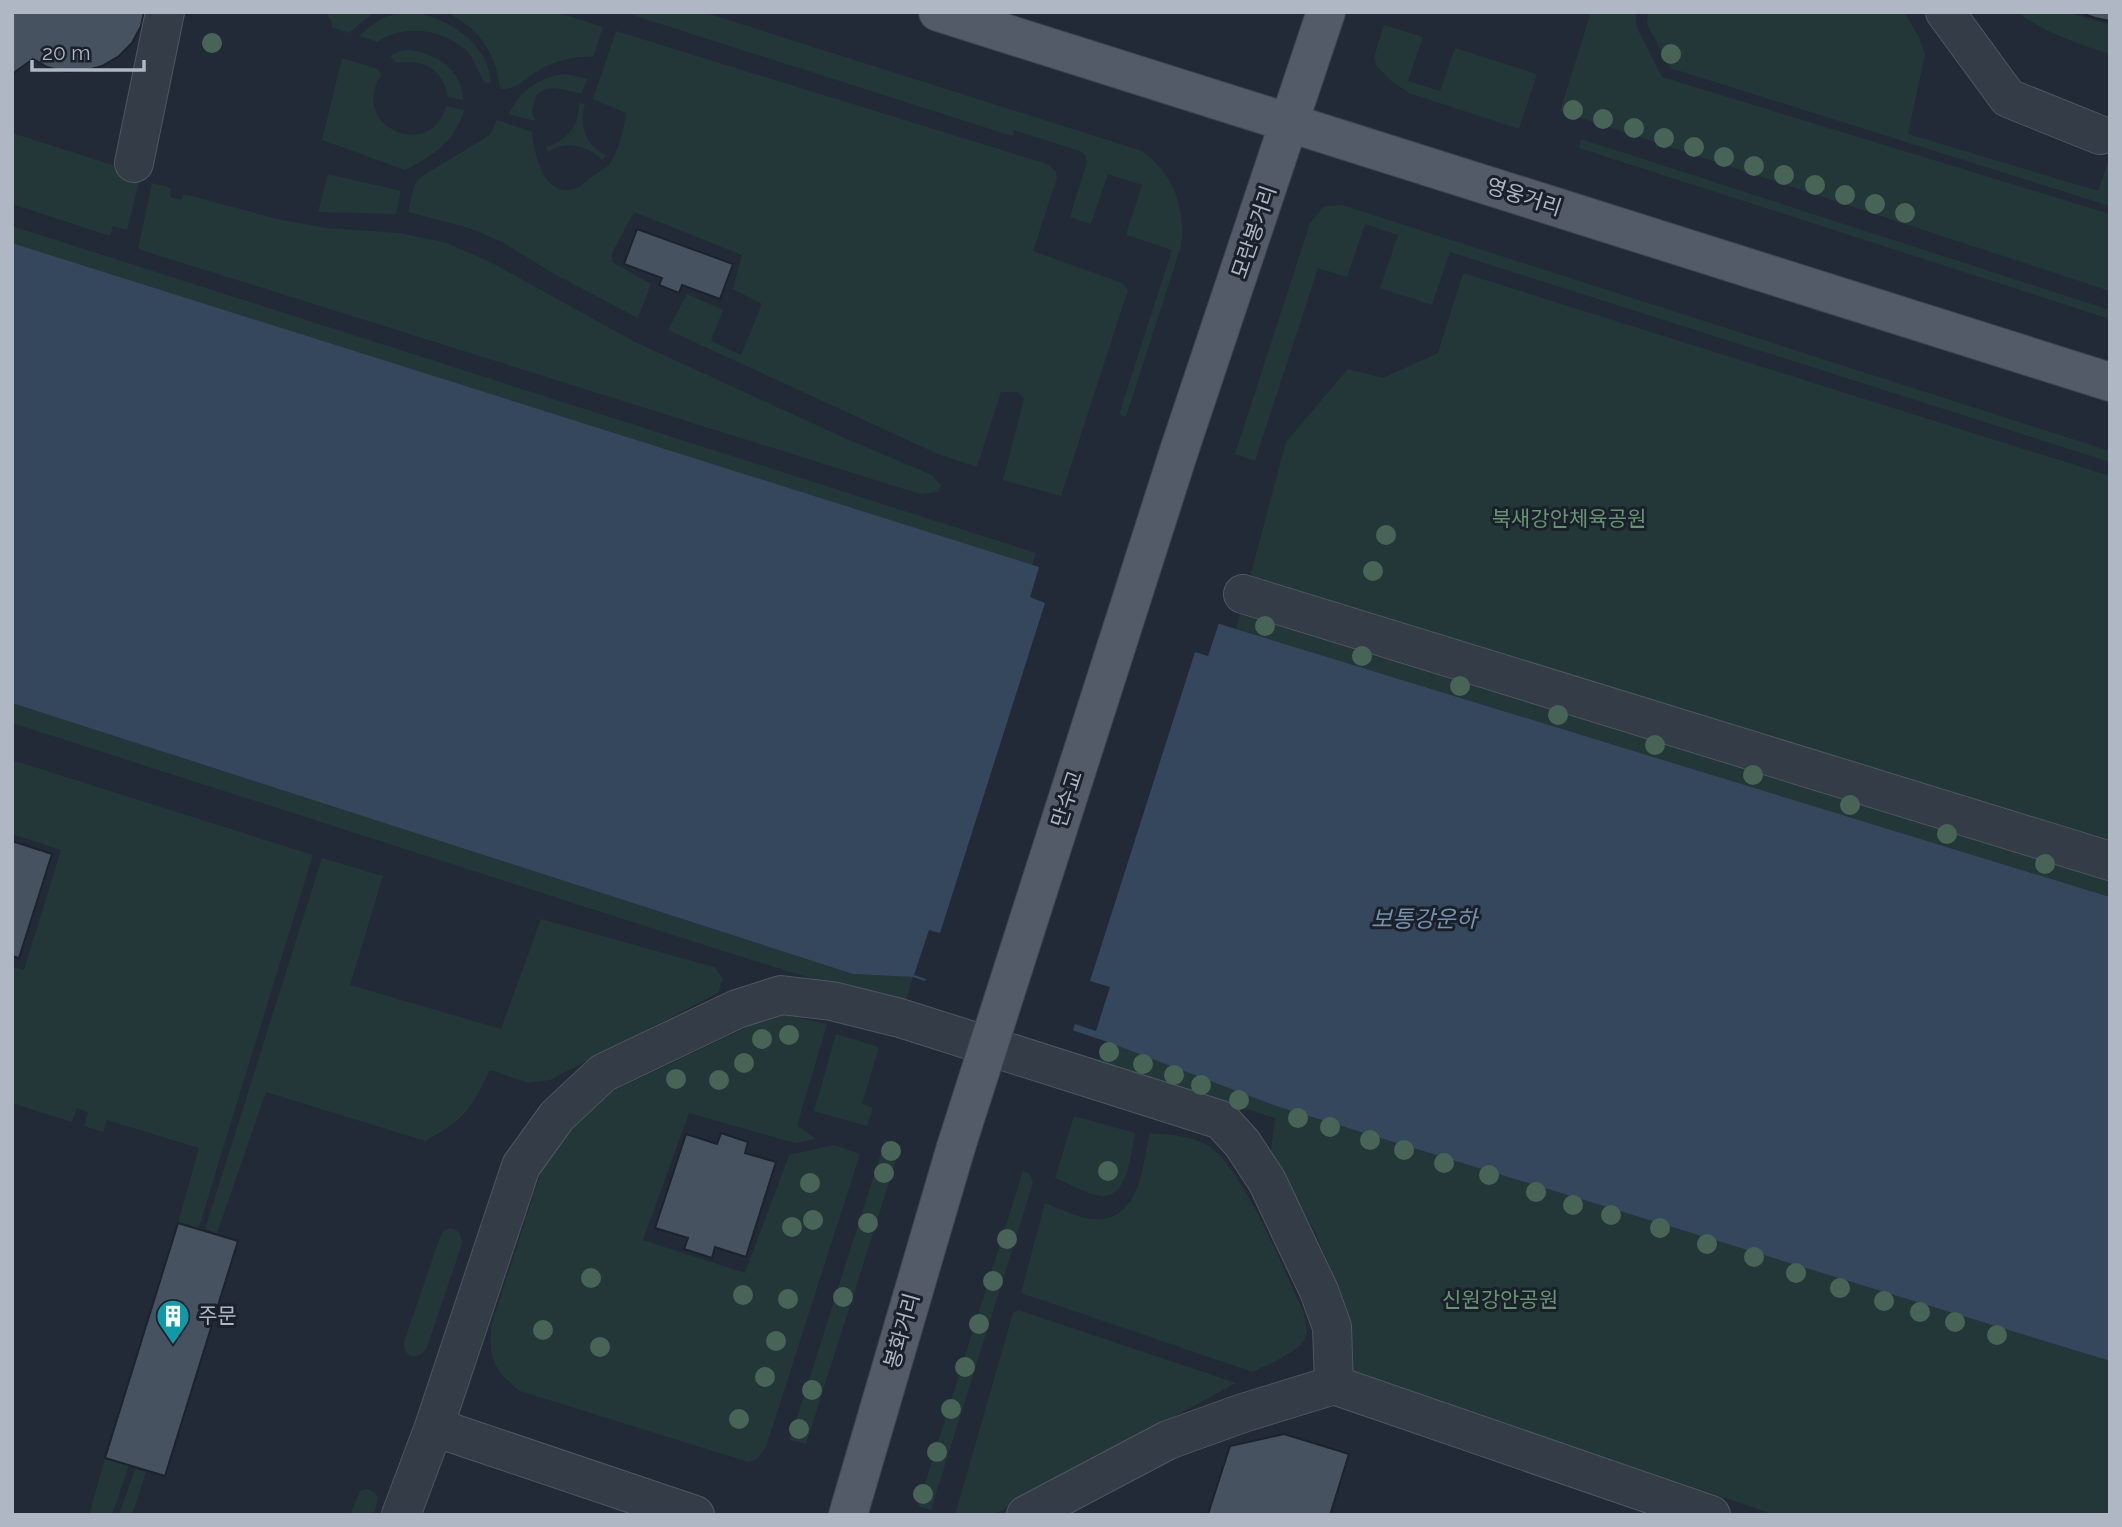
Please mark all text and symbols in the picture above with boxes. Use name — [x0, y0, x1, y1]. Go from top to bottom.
scale bar — [32, 28, 144, 72]
text: 20 m — [42, 40, 90, 65]
street label: 영웅거리 — [1484, 173, 1565, 220]
street label: 모란봉거리 — [1226, 182, 1281, 282]
park label: 북새강안체육공원 — [1492, 506, 1646, 531]
street label: 만수교 — [1046, 767, 1087, 830]
water label: 보통강운하 — [1371, 905, 1480, 932]
park label: 신원강안공원 — [1442, 1287, 1558, 1312]
street label: 봉화거리 — [879, 1290, 924, 1371]
building icon: 주문 — [154, 1297, 192, 1346]
place label: 주문 — [198, 1303, 237, 1328]

